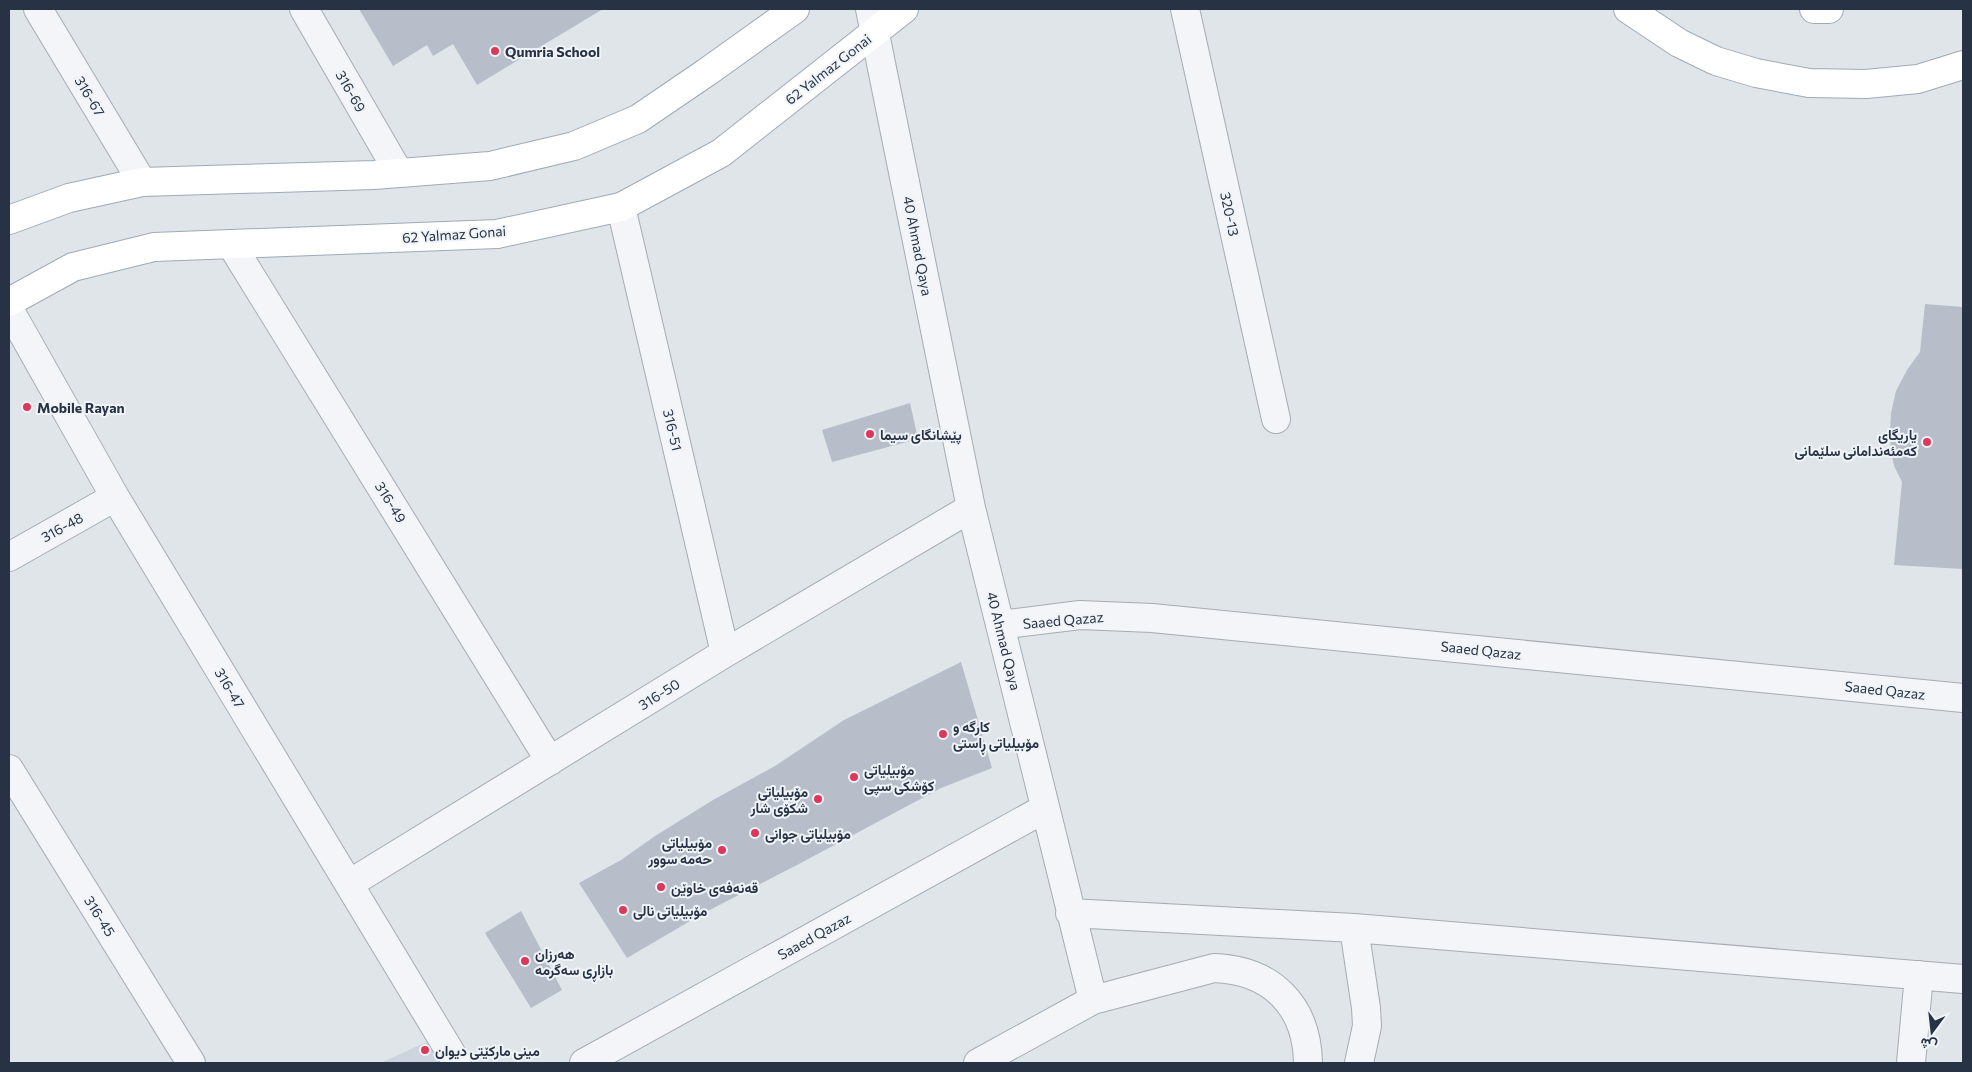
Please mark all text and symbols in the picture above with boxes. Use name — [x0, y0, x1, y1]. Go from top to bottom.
street label: 62 Yalmaz Gonai — [782, 30, 874, 108]
place label: Qumria School — [505, 43, 600, 60]
marker: Qumria School — [489, 45, 501, 57]
street label: 316-69 — [332, 67, 370, 115]
street label: 316-67 — [71, 73, 109, 119]
street label: 320-13 — [1217, 190, 1243, 238]
street label: 40 Ahmad Qaya — [900, 195, 936, 297]
street label: 62 Yalmaz Gonai — [401, 222, 507, 246]
place label: Mobile Rayan — [37, 399, 125, 416]
marker: Mobile Rayan — [21, 401, 33, 413]
street label: 316-51 — [660, 407, 686, 453]
place label: پێشانگای سیما — [880, 426, 962, 445]
place label: یاریگای کەمئەندامانی سلێمانی — [1794, 426, 1917, 460]
marker: پێشانگای سیما — [864, 428, 876, 440]
marker: یاریگای کەمئەندامانی سلێمانی — [1921, 436, 1933, 448]
street label: 316-49 — [372, 478, 410, 526]
street label: 316-48 — [38, 509, 86, 545]
street label: 40 Ahmad Qaya — [984, 590, 1024, 692]
street label: Saaed Qazaz — [1022, 608, 1104, 632]
street label: Saaed Qazaz — [1440, 637, 1522, 663]
street label: 316-47 — [211, 665, 249, 711]
street label: 316-50 — [635, 675, 683, 713]
street label: Saaed Qazaz — [1844, 677, 1926, 703]
place label: کارگە و مۆبیلیاتی ڕاستی — [953, 718, 1040, 755]
marker: کارگە و مۆبیلیاتی ڕاستی — [937, 728, 949, 740]
place label: مۆبیلیاتی کۆشکی سپی — [864, 761, 934, 796]
marker: مۆبیلیاتی کۆشکی سپی — [848, 771, 860, 783]
place label: مۆبیلیاتی شکۆی شار — [749, 783, 808, 817]
marker: مۆبیلیاتی شکۆی شار — [812, 793, 824, 805]
place label: مۆبیلیاتی جوانی — [765, 825, 851, 843]
marker: مۆبیلیاتی جوانی — [749, 827, 761, 839]
place label: مۆبیلیاتی حەمە سوور — [647, 834, 712, 868]
marker: مۆبیلیاتی حەمە سوور — [716, 844, 728, 856]
place label: قەنەفەی خاوێن — [671, 879, 758, 897]
marker: قەنەفەی خاوێن — [655, 881, 667, 893]
street label: 316-45 — [81, 892, 119, 940]
place label: مۆبیلیاتی نالی — [633, 902, 708, 920]
marker: مۆبیلیاتی نالی — [617, 904, 629, 916]
street label: Saaed Qazaz — [774, 909, 854, 963]
place label: هەرزان بازاڕی سەگرمە — [535, 945, 613, 982]
marker: هەرزان بازاڕی سەگرمە — [519, 955, 531, 967]
north arrow — [1907, 1007, 1957, 1057]
text: ش — [1918, 1034, 1939, 1055]
place label: مینی مارکێتی دیوان — [435, 1042, 540, 1060]
marker: مینی مارکێتی دیوان — [419, 1044, 431, 1056]

